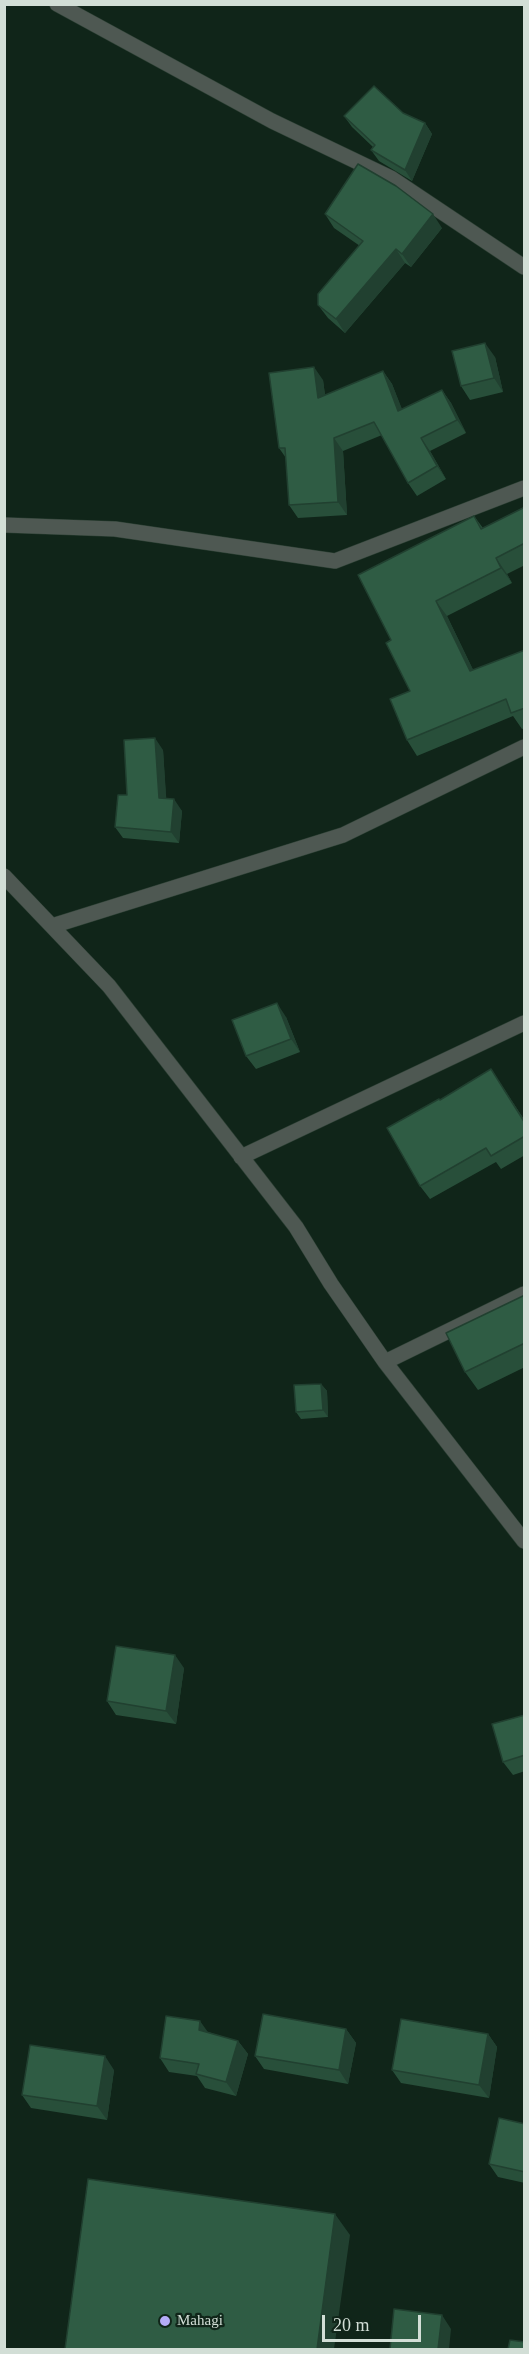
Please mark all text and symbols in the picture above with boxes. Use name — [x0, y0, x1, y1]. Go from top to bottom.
scale bar — [325, 2303, 424, 2341]
place label: Mahagi — [177, 2312, 230, 2330]
marker: Mahagi — [158, 2314, 172, 2328]
text: 20 m — [333, 2315, 370, 2335]

